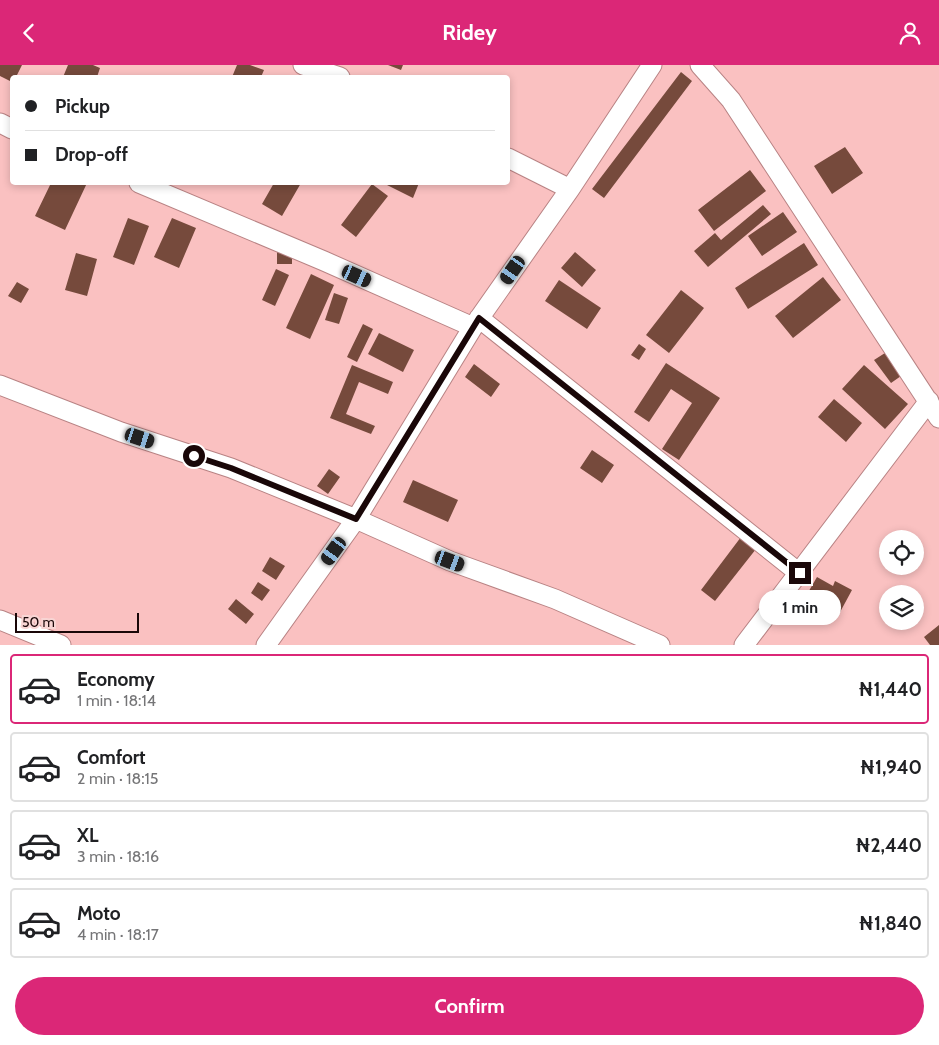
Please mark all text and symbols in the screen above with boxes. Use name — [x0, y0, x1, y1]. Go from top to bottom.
icon: back — [15, 19, 43, 47]
text: Ridey — [442, 19, 497, 46]
icon: person — [896, 19, 924, 47]
text: Pickup — [55, 95, 110, 118]
text: Drop-off — [55, 143, 128, 166]
car — [498, 253, 527, 287]
car — [340, 263, 373, 289]
car — [123, 426, 156, 450]
route start — [183, 445, 205, 467]
map controls — [879, 530, 924, 630]
button: locate — [879, 530, 924, 575]
car — [319, 534, 348, 568]
car — [433, 549, 466, 573]
route end — [789, 562, 811, 584]
button: layers — [879, 585, 924, 630]
callout: 1 min — [759, 591, 841, 625]
text: 1 min — [782, 598, 818, 617]
scale bar — [15, 610, 139, 633]
text: 50 m — [22, 613, 55, 631]
icon: car — [17, 667, 62, 712]
text: Economy — [77, 668, 155, 691]
text: ₦1,440 — [858, 678, 922, 701]
text: 1 min · 18:14 — [77, 691, 156, 710]
icon: car — [17, 745, 62, 790]
text: Comfort — [77, 746, 146, 769]
text: ₦1,940 — [860, 756, 922, 779]
text: 2 min · 18:15 — [77, 769, 158, 788]
icon: car — [17, 823, 62, 868]
text: XL — [77, 824, 98, 847]
text: ₦2,440 — [855, 834, 922, 857]
text: 3 min · 18:16 — [77, 847, 159, 866]
icon: car — [17, 901, 62, 946]
text: Moto — [77, 902, 121, 925]
text: ₦1,840 — [859, 912, 922, 935]
text: 4 min · 18:17 — [77, 925, 159, 944]
button: Confirm — [15, 977, 924, 1035]

